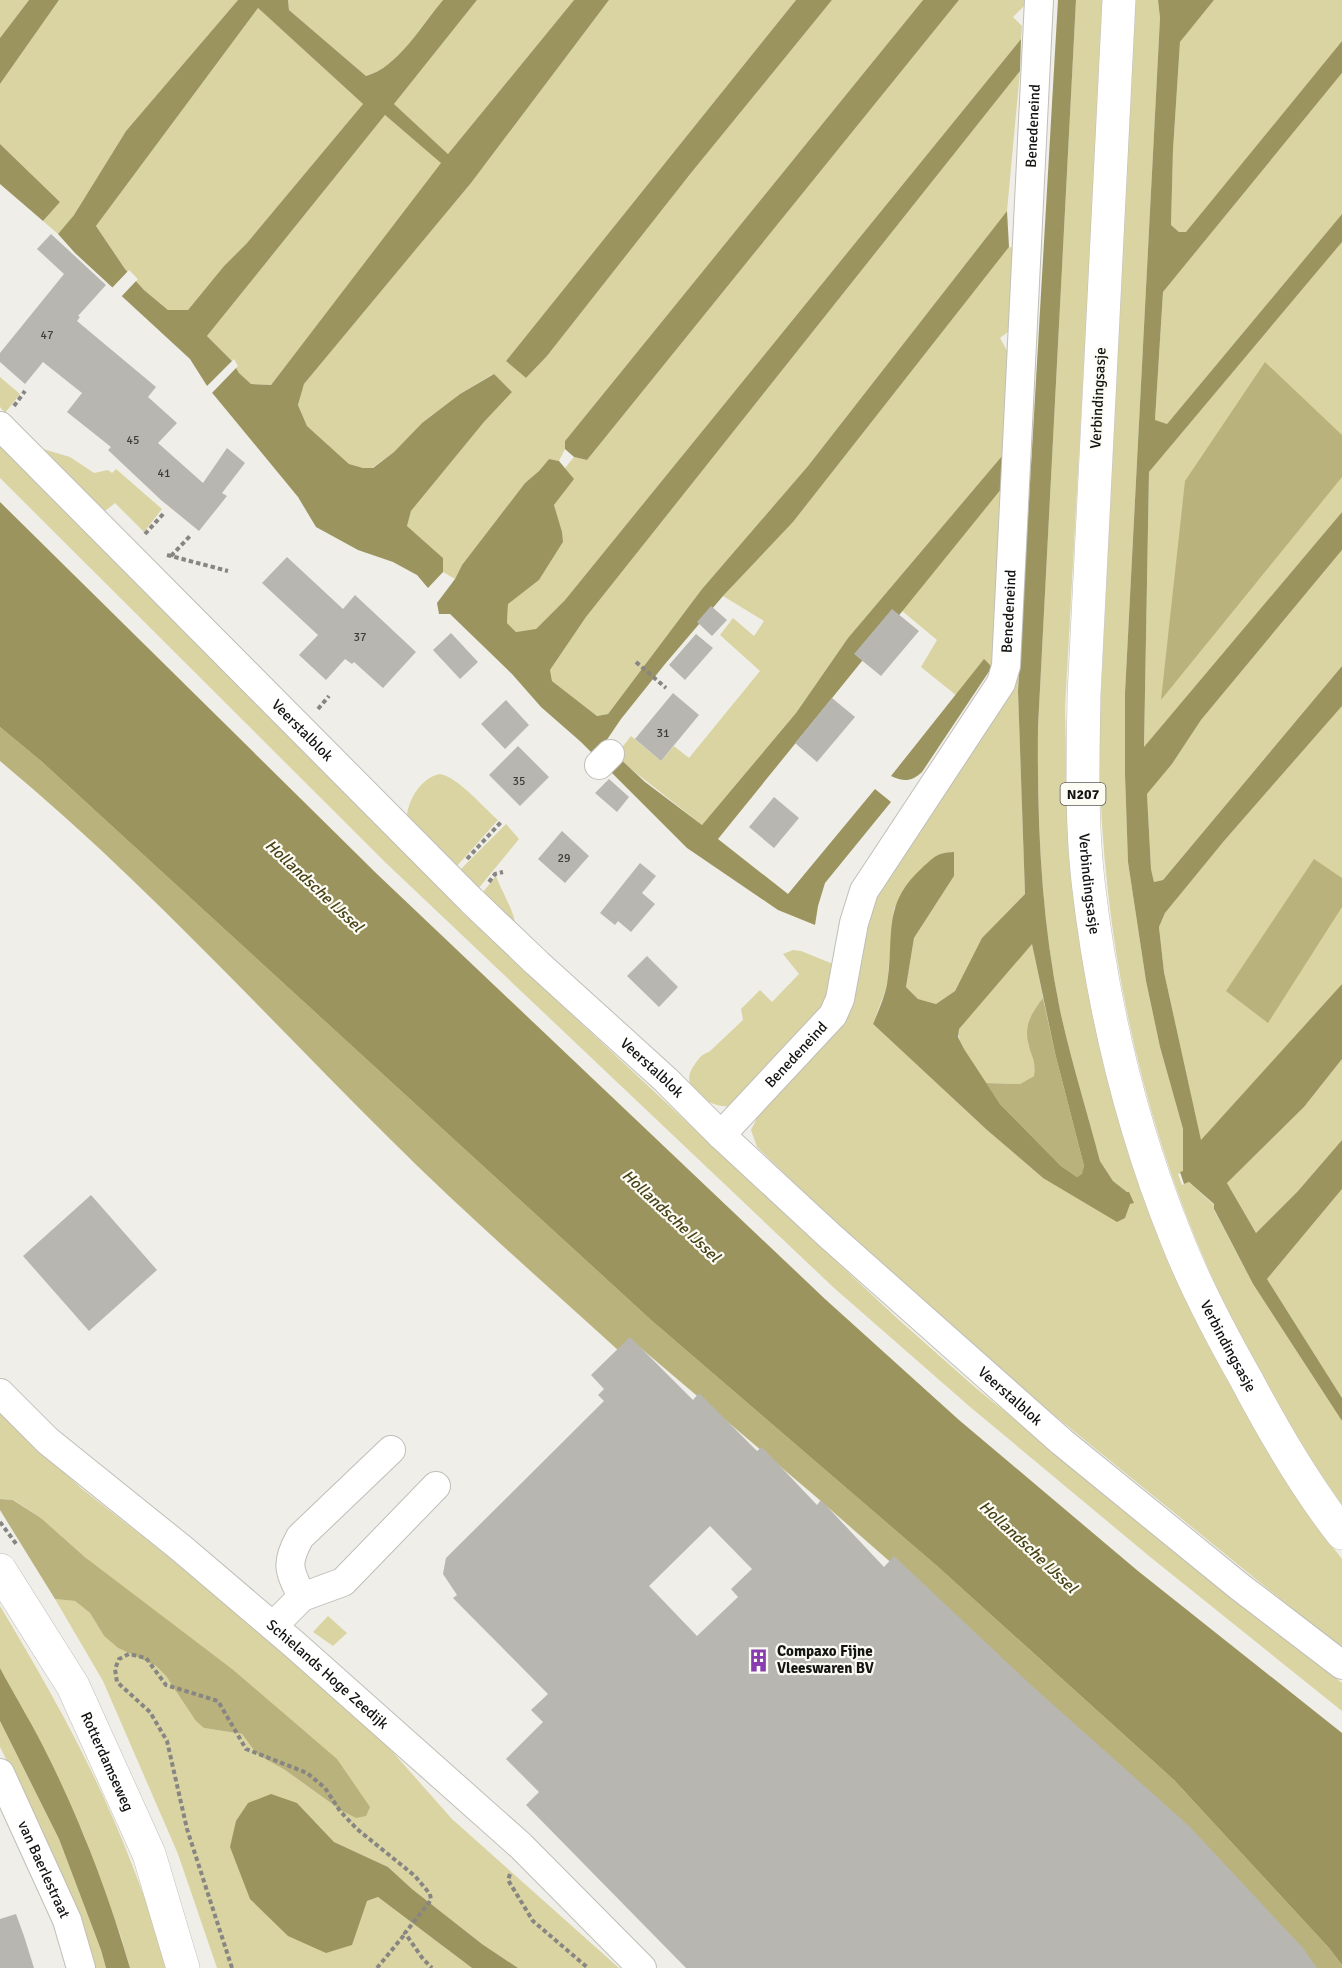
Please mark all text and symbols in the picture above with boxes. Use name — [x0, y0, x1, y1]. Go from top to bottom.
street label: Benedeneind — [1022, 84, 1044, 168]
house number: 47 — [41, 328, 53, 343]
street label: Verbindingsasje — [1086, 347, 1110, 449]
house number: 45 — [127, 433, 139, 448]
house number: 41 — [158, 466, 170, 481]
street label: Benedeneind — [998, 569, 1020, 654]
house number: 37 — [354, 630, 366, 645]
street label: Veerstalblok — [268, 696, 337, 765]
house number: 31 — [657, 726, 669, 741]
house number: 35 — [513, 774, 525, 789]
road number: N207 — [1060, 783, 1106, 805]
street label: Verbindingsasje — [1075, 833, 1104, 936]
water label: Hollandsche IJssel — [261, 836, 368, 937]
house number: 29 — [558, 851, 570, 866]
street label: Benedeneind — [761, 1018, 831, 1091]
street label: Veerstalblok — [617, 1034, 688, 1102]
water label: Hollandsche IJssel — [618, 1166, 725, 1267]
street label: Verbindingsasje — [1196, 1297, 1260, 1395]
street label: Veerstalblok — [974, 1363, 1046, 1430]
water label: Hollandsche IJssel — [975, 1497, 1082, 1598]
street label: Schielands Hoge Zeedijk — [263, 1616, 393, 1733]
place label: Compaxo Fijne Vleeswaren BV — [777, 1642, 874, 1677]
building icon: Compaxo Fijne Vleeswaren BV — [746, 1647, 772, 1673]
street label: Rotterdamseweg — [77, 1709, 138, 1814]
street label: van Baerlestraat — [14, 1818, 74, 1921]

